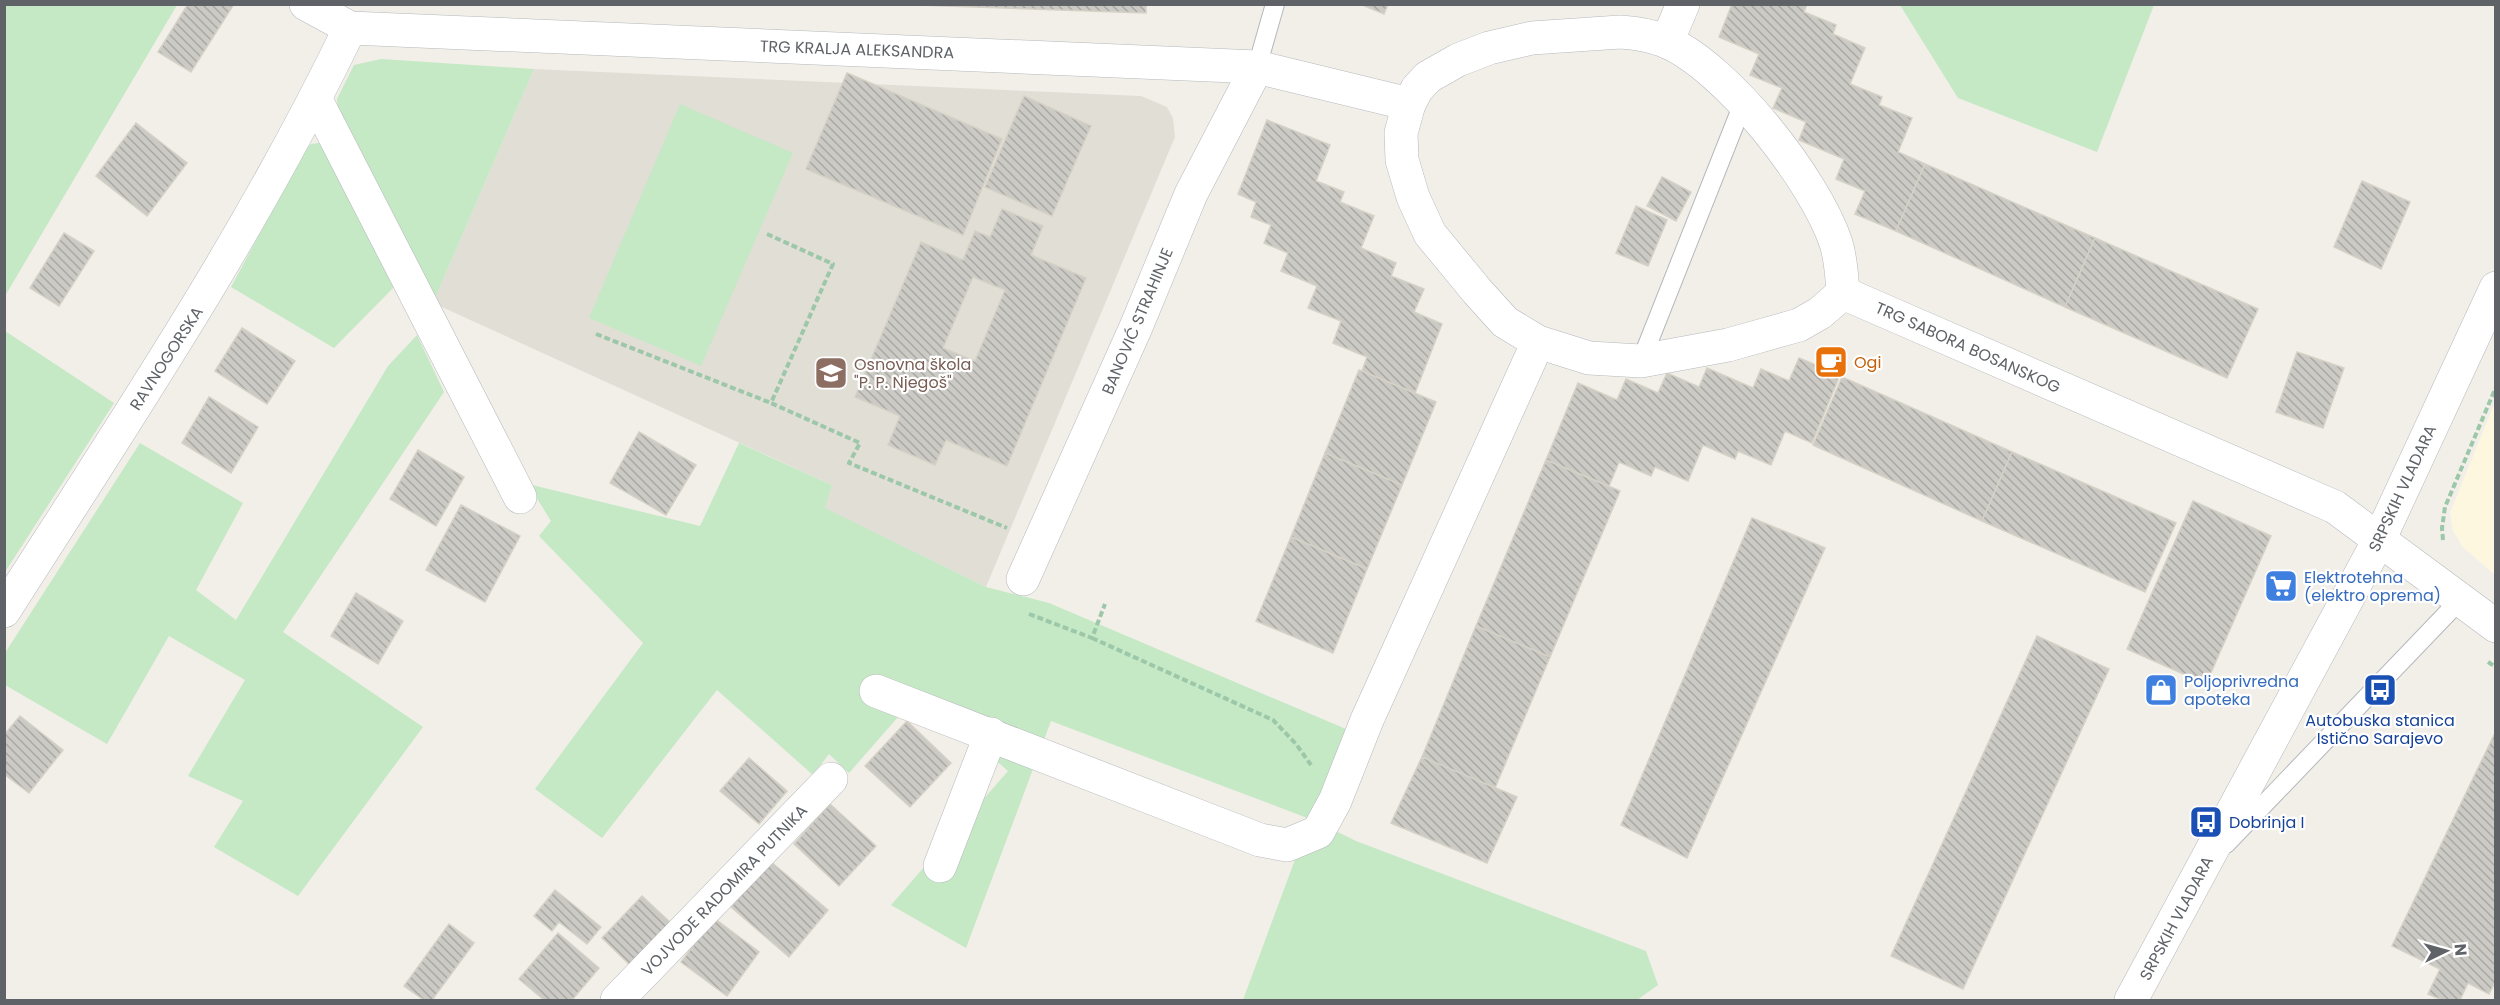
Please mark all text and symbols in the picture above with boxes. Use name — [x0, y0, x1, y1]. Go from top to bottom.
street label: TRG KRALJA ALEKSANDRA — [759, 35, 955, 64]
street label: BANOVIĆ STRAHINJE — [1096, 244, 1179, 398]
street label: TRG SABORA BOSANSKOG — [1872, 296, 2064, 399]
street label: RAVNOGORSKA — [124, 302, 209, 415]
cafe icon: Ogi — [1813, 344, 1849, 380]
place label: Ogi — [1854, 351, 1881, 374]
place label: Osnovna škola "P. P. Njegoš" — [854, 353, 971, 394]
school or university icon: Osnovna škola "P. P. Njegoš" — [813, 355, 849, 391]
street label: SRPSKIH VLADARA — [2363, 421, 2442, 556]
place label: Elektrotehna (elektro oprema) — [2304, 566, 2441, 607]
supermarket icon: Elektrotehna (elektro oprema) — [2263, 568, 2299, 604]
place label: Poljoprivredna apoteka — [2184, 670, 2299, 711]
shop icon: Poljoprivredna apoteka — [2143, 672, 2179, 708]
bus stop icon: Autobuska stanica Istično Sarajevo — [2362, 672, 2398, 708]
place label: Autobuska stanica Istično Sarajevo — [2305, 709, 2455, 750]
street label: VOJVODE RADOMIRA PUTNIKA — [636, 799, 813, 981]
bus stop icon: Dobrinja I — [2188, 804, 2224, 840]
place label: Dobrinja I — [2229, 811, 2305, 834]
street label: SRPSKIH VLADARA — [2134, 852, 2219, 984]
north arrow — [2416, 921, 2476, 981]
text: N — [2448, 943, 2472, 957]

